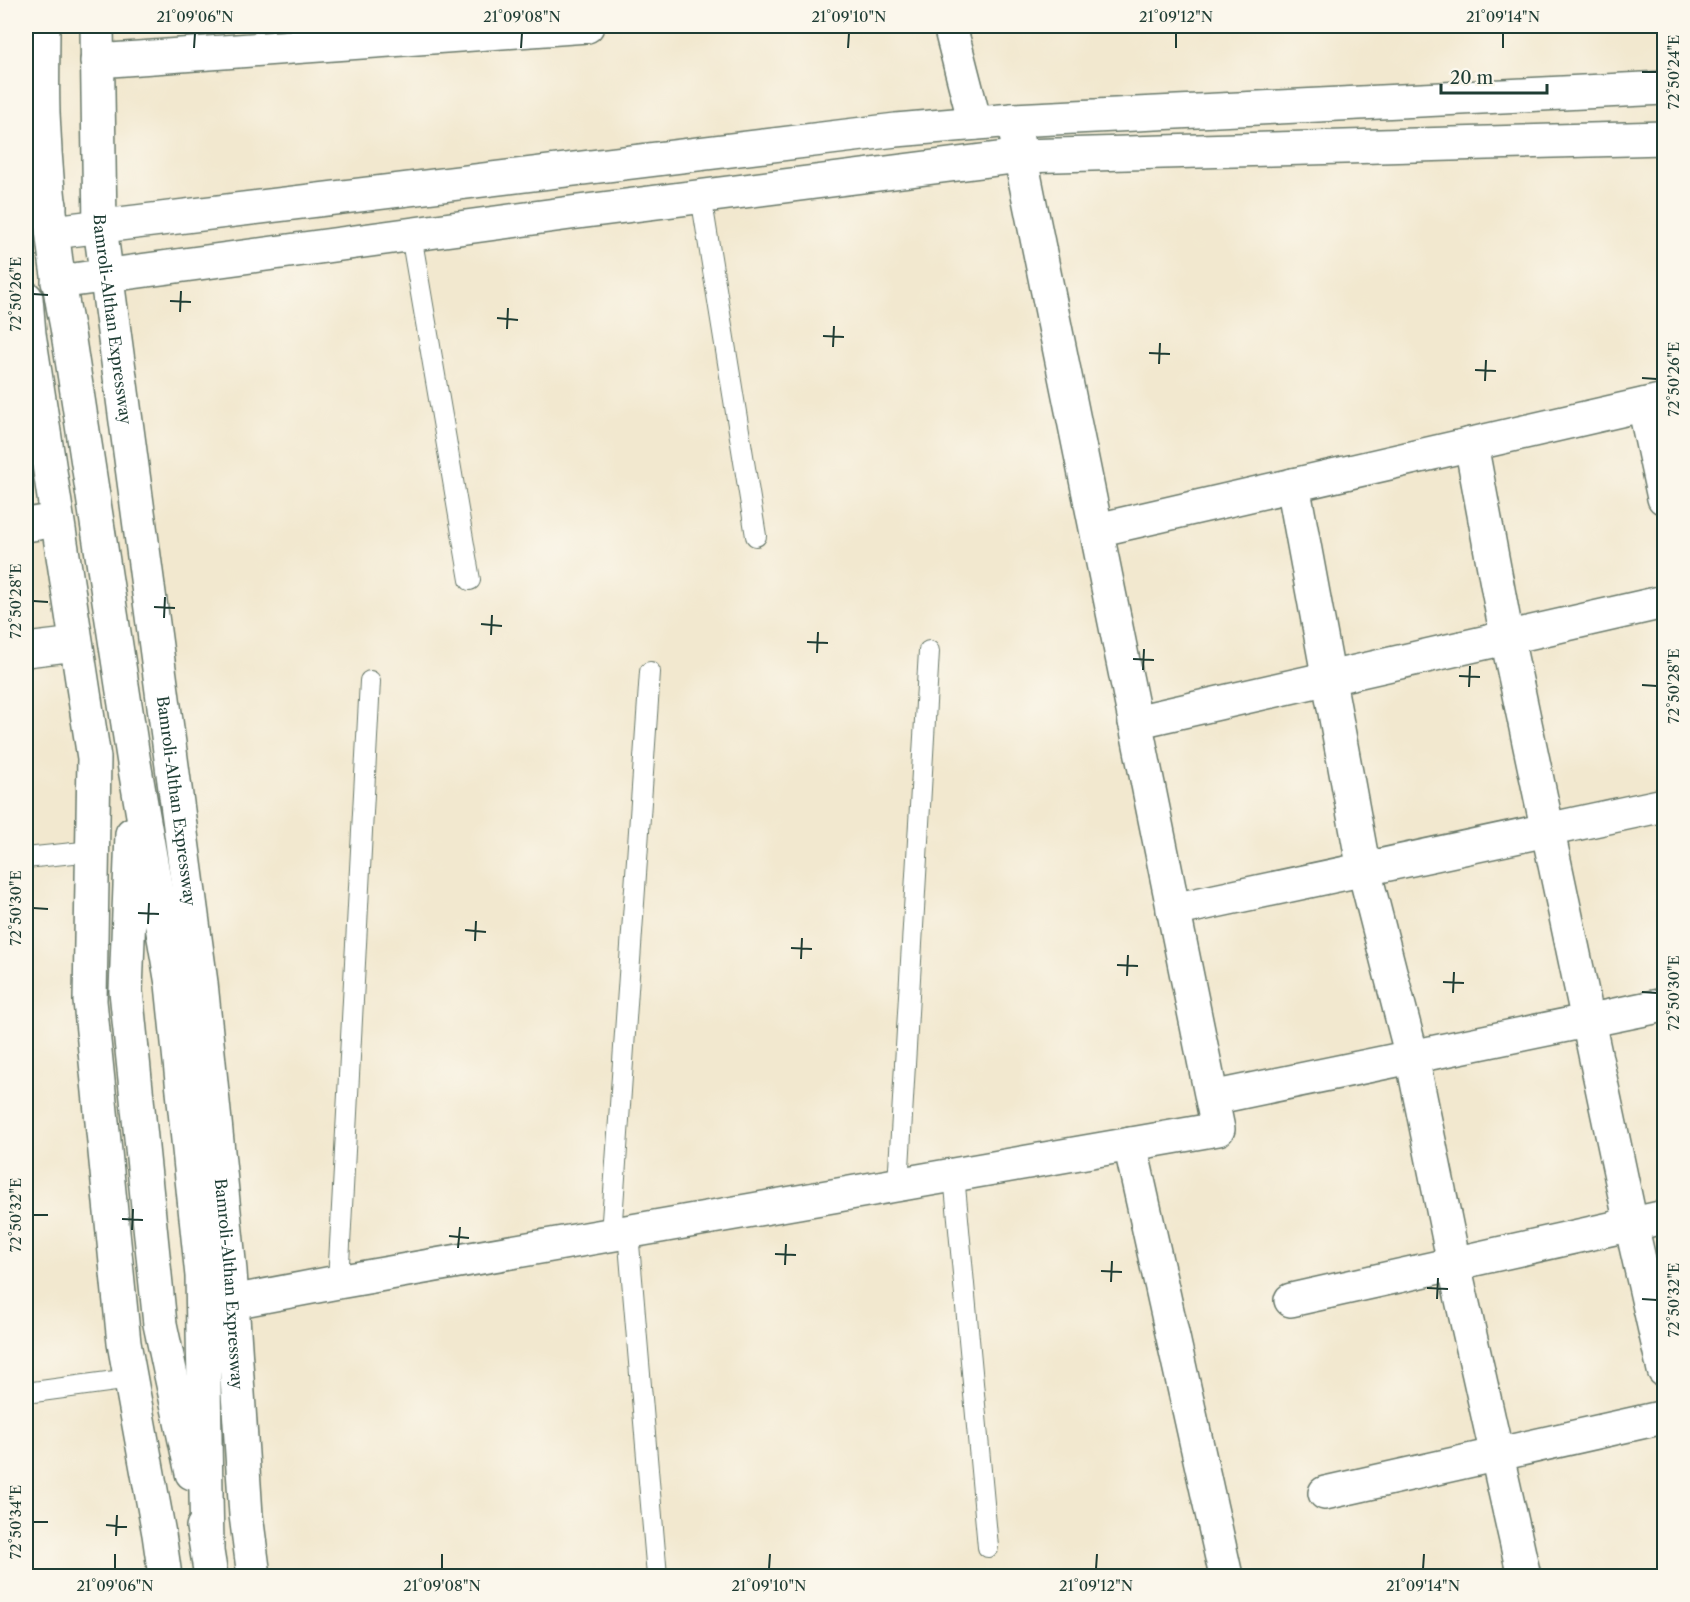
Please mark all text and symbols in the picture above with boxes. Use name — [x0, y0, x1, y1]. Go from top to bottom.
text: 21°09'06"N — [156, 7, 234, 26]
text: 21°09'08"N — [483, 7, 561, 26]
text: 21°09'10"N — [811, 7, 887, 26]
text: 21°09'12"N — [1139, 7, 1213, 26]
text: 21°09'14"N — [1466, 7, 1540, 26]
text: 72°50'24"E — [1664, 35, 1683, 109]
scale bar — [1441, 57, 1548, 95]
text: 20 m — [1450, 67, 1494, 89]
street label: Bamroli-Althan Expressway — [90, 214, 136, 427]
text: 72°50'26"E — [6, 257, 25, 331]
text: 72°50'26"E — [1664, 342, 1683, 416]
text: 72°50'28"E — [6, 563, 25, 639]
text: 72°50'28"E — [1664, 648, 1683, 724]
street label: Bamroli-Althan Expressway — [153, 695, 201, 908]
text: 72°50'30"E — [6, 870, 25, 946]
text: 72°50'30"E — [1664, 955, 1683, 1031]
street label: Bamroli-Althan Expressway — [211, 1177, 248, 1391]
text: 72°50'32"E — [6, 1178, 25, 1252]
text: 72°50'32"E — [1664, 1263, 1683, 1337]
text: 72°50'34"E — [6, 1485, 25, 1559]
text: 21°09'06"N — [76, 1576, 154, 1595]
text: 21°09'08"N — [403, 1576, 481, 1595]
text: 21°09'10"N — [731, 1576, 807, 1595]
text: 21°09'12"N — [1059, 1576, 1133, 1595]
text: 21°09'14"N — [1386, 1576, 1460, 1595]

